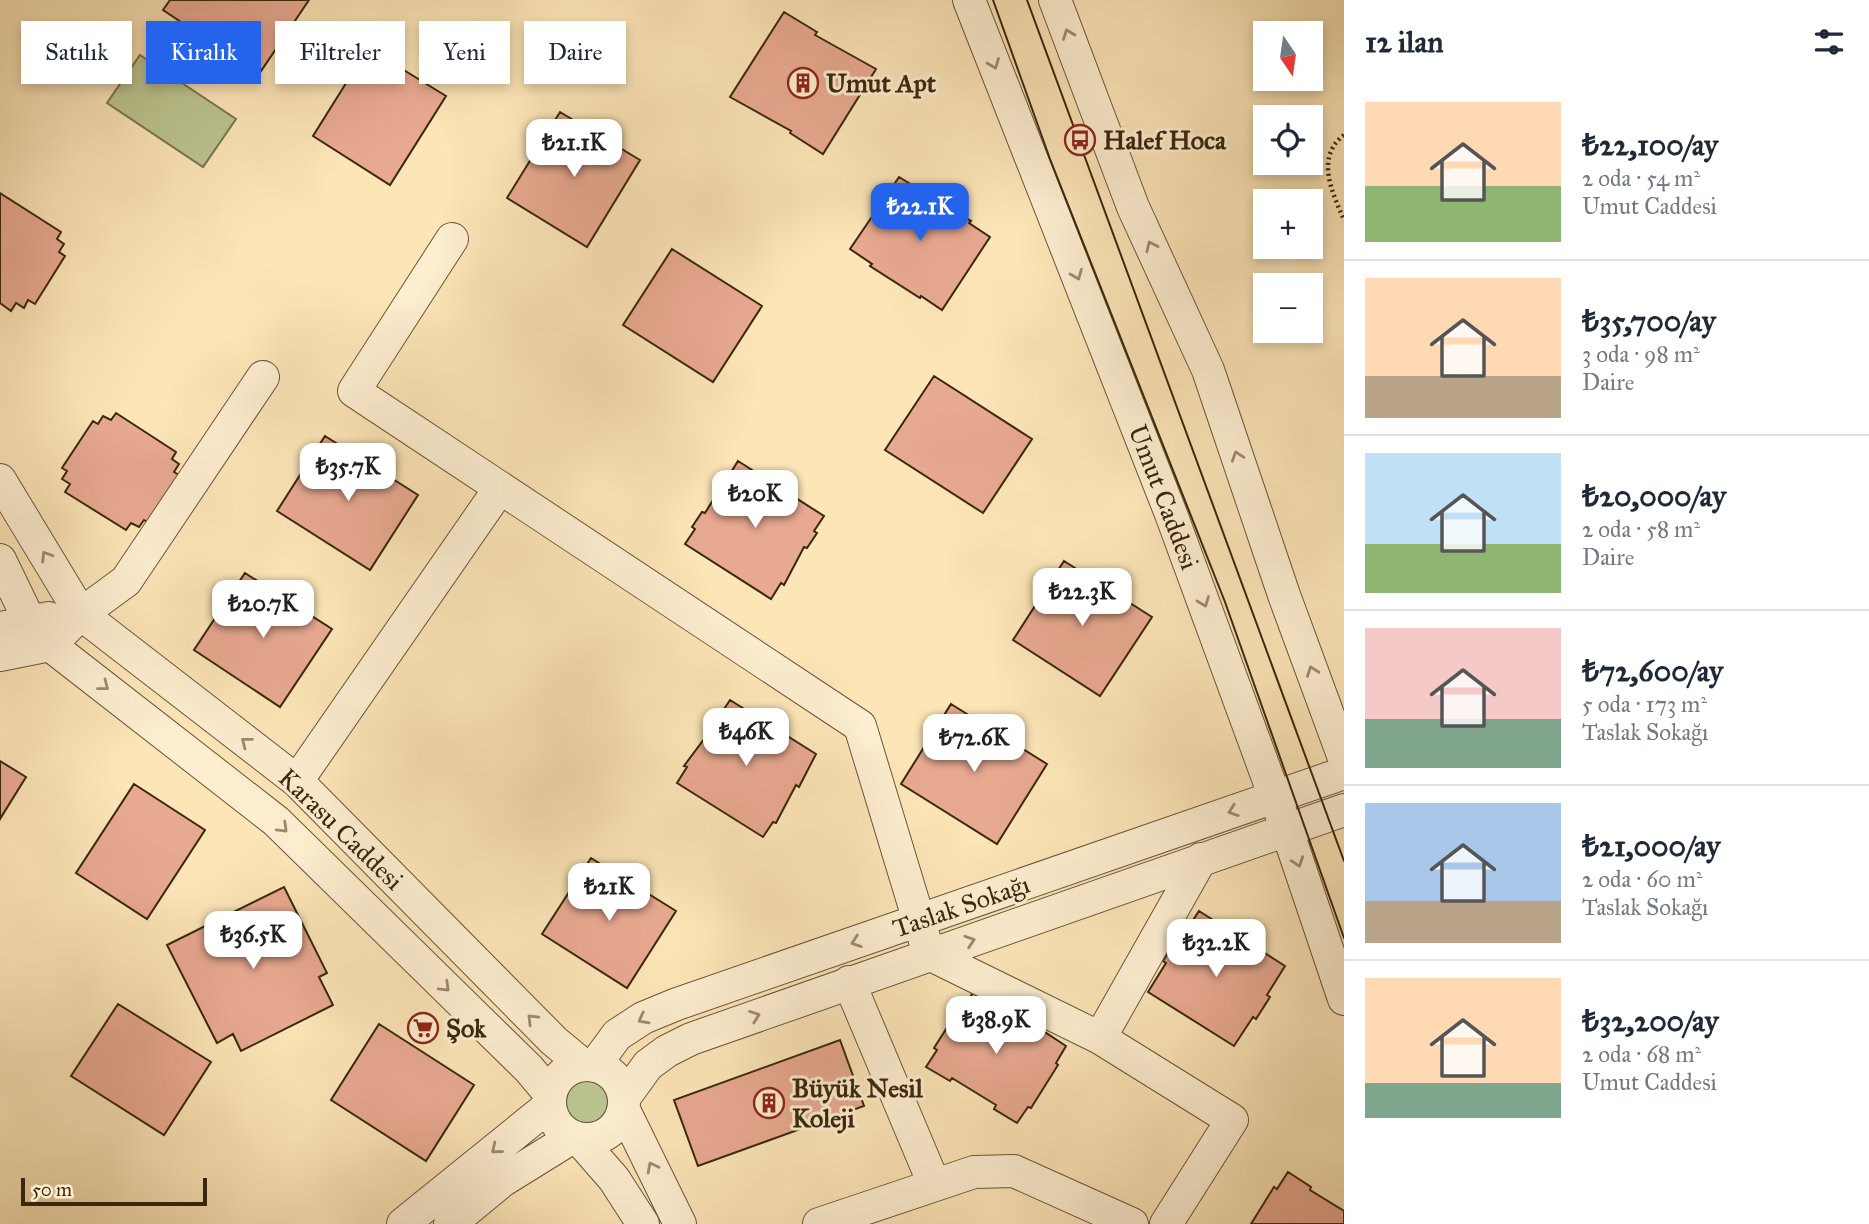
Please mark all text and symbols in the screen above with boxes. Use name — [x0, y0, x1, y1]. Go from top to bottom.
chip: Satılık — [21, 21, 132, 84]
chip: Kiralık — [146, 21, 261, 84]
chip: Filtreler — [275, 21, 405, 84]
chip: Yeni — [419, 21, 510, 84]
chip: Daire — [524, 21, 626, 84]
north arrow — [1253, 21, 1323, 91]
map controls — [1253, 21, 1323, 343]
icon: filters — [1810, 23, 1848, 61]
text: 12 ilan — [1365, 24, 1443, 60]
one-way arrow — [1062, 29, 1076, 41]
one-way arrow — [985, 57, 999, 69]
building icon: Umut Apt — [786, 66, 820, 100]
place label: Umut Apt — [826, 67, 937, 99]
button: locate — [1253, 105, 1323, 175]
pin: ₺21.1K — [517, 120, 631, 179]
bus stop icon: Halef Hoca — [1063, 123, 1097, 157]
place label: Halef Hoca — [1103, 124, 1227, 156]
text: ₺22,100/ay — [1582, 127, 1718, 163]
text: ₺21.1K — [542, 128, 606, 156]
icon: home — [1421, 130, 1505, 214]
text: 2 oda · 54 m² — [1582, 164, 1700, 192]
pin: ₺22.1K — [863, 184, 977, 243]
button: + — [1253, 189, 1323, 259]
text: ₺22.1K — [887, 192, 953, 220]
text: Umut Caddesi — [1582, 192, 1717, 220]
one-way arrow — [1145, 241, 1159, 253]
one-way arrow — [1068, 269, 1082, 281]
button: − — [1253, 273, 1323, 343]
text: ₺35,700/ay — [1582, 303, 1716, 339]
icon: home — [1421, 306, 1505, 390]
text: 3 oda · 98 m² — [1582, 340, 1700, 368]
text: Daire — [1582, 368, 1634, 396]
street label: Umut Caddesi — [1122, 420, 1206, 574]
pin: ₺35.7K — [291, 444, 405, 503]
one-way arrow — [1231, 451, 1245, 463]
text: ₺35.7K — [316, 452, 380, 480]
pin: ₺20K — [714, 470, 796, 530]
text: ₺20,000/ay — [1582, 478, 1726, 514]
text: ₺20K — [728, 479, 782, 507]
icon: home — [1421, 481, 1505, 565]
text: 2 oda · 58 m² — [1582, 515, 1700, 543]
text: Daire — [1582, 543, 1634, 571]
one-way arrow — [41, 551, 54, 564]
pin: ₺22.3K — [1025, 568, 1139, 628]
text: ₺22.3K — [1049, 577, 1115, 605]
pin: ₺20.7K — [206, 580, 320, 640]
text: ₺20.7K — [228, 589, 298, 617]
one-way arrow — [1196, 595, 1210, 607]
text: ₺72,600/ay — [1582, 653, 1723, 689]
icon: home — [1421, 656, 1505, 740]
one-way arrow — [1306, 666, 1320, 678]
one-way arrow — [97, 678, 109, 691]
text: 5 oda · 173 m² — [1582, 690, 1707, 718]
pin: ₺46K — [705, 708, 787, 768]
pin: ₺72.6K — [917, 714, 1031, 774]
text: ₺46K — [719, 717, 773, 745]
text: Taslak Sokağı — [1582, 718, 1708, 746]
text: ₺72.6K — [939, 723, 1009, 751]
one-way arrow — [241, 738, 254, 751]
street label: Karasu Caddesi — [272, 761, 410, 897]
one-way arrow — [1228, 803, 1240, 817]
one-way arrow — [275, 819, 288, 832]
text: ₺21,000/ay — [1582, 828, 1720, 864]
icon: home — [1421, 831, 1505, 915]
one-way arrow — [1290, 855, 1304, 867]
pin: ₺21K — [568, 864, 650, 923]
text: 2 oda · 60 m² — [1582, 865, 1702, 893]
street label: Taslak Sokağı — [888, 868, 1034, 944]
text: ₺21K — [584, 872, 634, 900]
text: Taslak Sokağı — [1582, 893, 1708, 921]
pin: ₺36.5K — [196, 912, 310, 971]
text: ₺36.5K — [220, 920, 286, 948]
pin: ₺32.2K — [1159, 920, 1273, 979]
text: ₺32.2K — [1183, 928, 1249, 956]
one-way arrow — [851, 934, 863, 948]
one-way arrow — [963, 934, 975, 949]
one-way arrow — [437, 978, 450, 991]
pin: ₺38.9K — [939, 996, 1053, 1056]
text: ₺32,200/ay — [1582, 1003, 1718, 1039]
text: ₺38.9K — [962, 1005, 1030, 1033]
icon: home — [1421, 1006, 1505, 1090]
one-way arrow — [749, 1010, 761, 1024]
supermarket icon: Şok — [406, 1011, 440, 1045]
one-way arrow — [637, 1011, 650, 1024]
place label: Şok — [446, 1012, 487, 1044]
one-way arrow — [528, 1015, 541, 1028]
text: 2 oda · 68 m² — [1582, 1040, 1701, 1068]
text: Umut Caddesi — [1582, 1068, 1717, 1096]
place label: Büyük Nesil Koleji — [792, 1072, 924, 1134]
building icon: Büyük Nesil Koleji — [752, 1086, 786, 1120]
one-way arrow — [492, 1141, 505, 1153]
one-way arrow — [647, 1162, 661, 1174]
scale bar — [21, 1175, 206, 1207]
text: 50 m — [32, 1178, 72, 1201]

